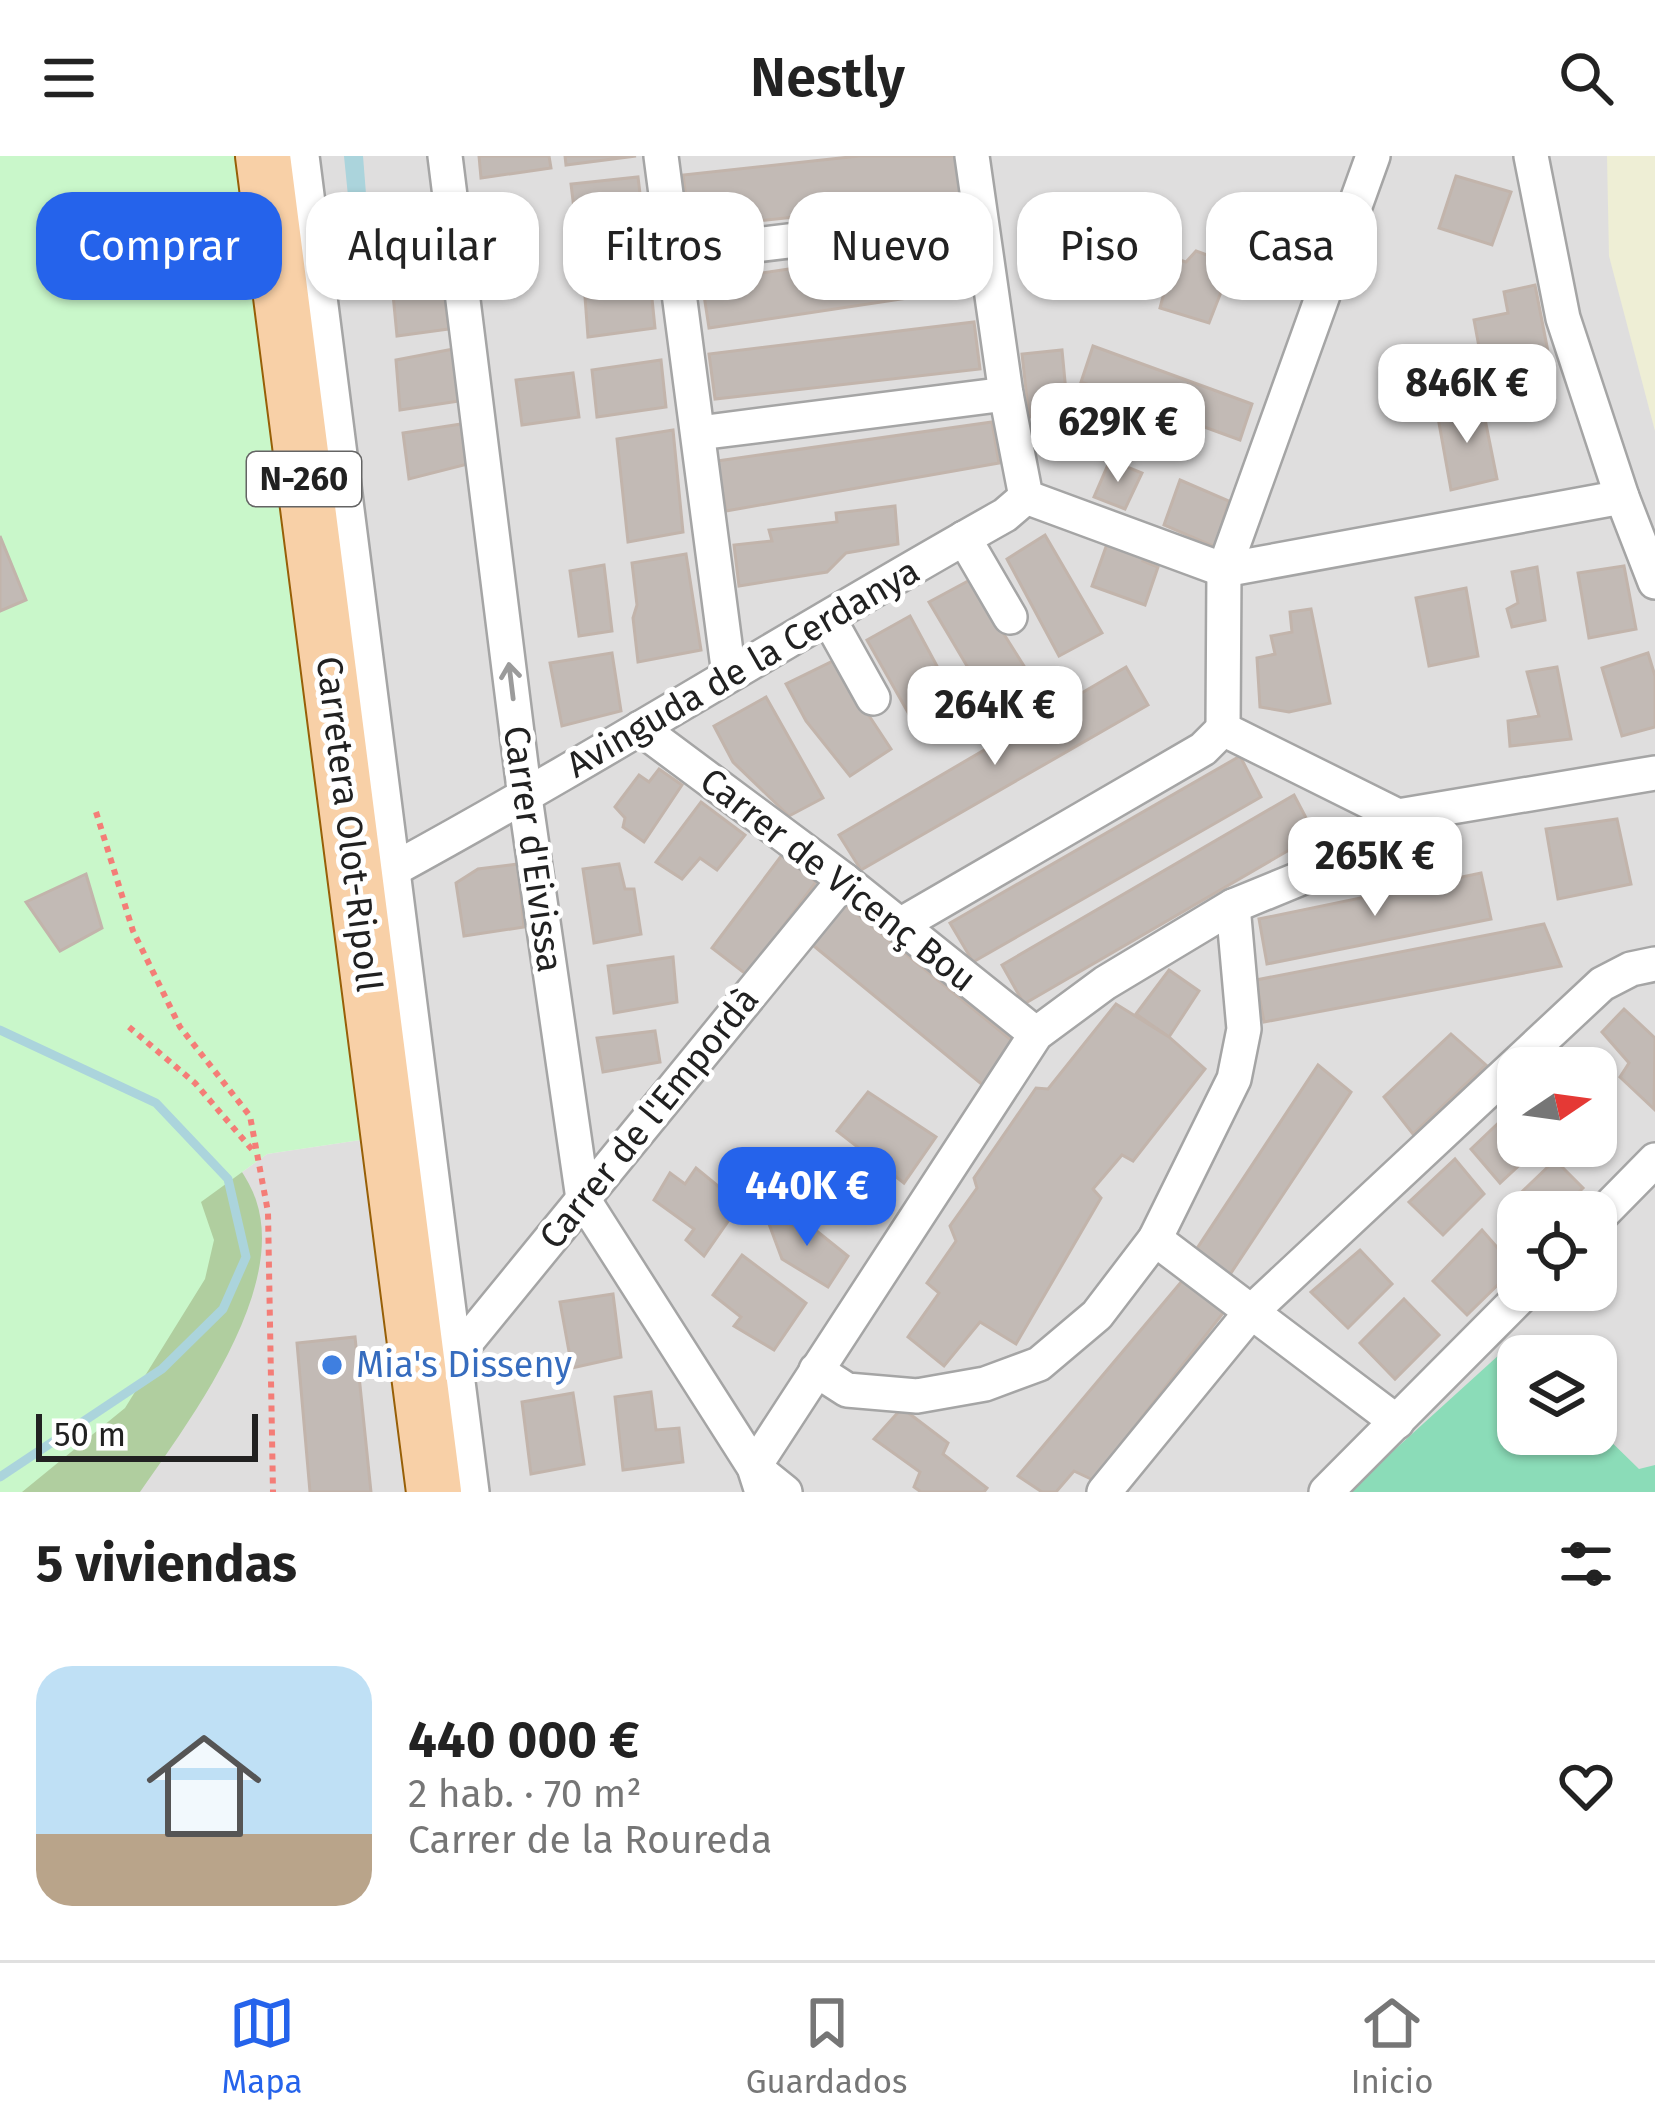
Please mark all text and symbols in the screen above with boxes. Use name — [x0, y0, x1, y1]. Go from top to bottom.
icon: menu — [36, 45, 102, 111]
icon: search — [1553, 45, 1619, 111]
text: Nestly — [750, 46, 905, 110]
chip: Comprar — [36, 192, 282, 300]
chip: Alquilar — [306, 192, 539, 300]
chip: Filtros — [563, 192, 764, 300]
chip: Nuevo — [788, 192, 993, 300]
chip: Piso — [1017, 192, 1182, 300]
chip: Casa — [1206, 192, 1377, 300]
pin: 846K € — [1369, 344, 1565, 446]
text: 846K € — [1405, 360, 1529, 406]
pin: 629K € — [1020, 383, 1216, 485]
text: 629K € — [1058, 399, 1178, 445]
road number: N-260 — [247, 452, 361, 506]
street label: Avinguda de la Cerdanya — [559, 549, 927, 787]
street label: Carretera Olot-Ripoll — [307, 654, 391, 994]
one-way arrow — [499, 662, 521, 701]
pin: 264K € — [897, 666, 1093, 768]
text: 264K € — [934, 682, 1056, 728]
street label: Carrer d'Eivissa — [494, 723, 572, 975]
street label: Carrer de Vicenç Bou — [691, 759, 985, 1001]
pin: 265K € — [1277, 817, 1473, 919]
text: 265K € — [1315, 833, 1435, 879]
street label: Carrer de l'Empordà — [530, 978, 768, 1258]
north arrow — [1497, 1047, 1617, 1167]
map controls — [1497, 1047, 1617, 1455]
pin: 440K € — [709, 1147, 905, 1249]
text: 440K € — [745, 1163, 869, 1209]
button: locate — [1497, 1191, 1617, 1311]
button: layers — [1497, 1335, 1617, 1455]
place label: Mia's Disseny — [356, 1343, 572, 1387]
marker: Mia's Disseny — [319, 1352, 345, 1378]
scale bar — [36, 1408, 258, 1461]
text: 50 m — [54, 1415, 126, 1455]
icon: filters — [1553, 1531, 1619, 1597]
text: 5 viviendas — [36, 1533, 297, 1595]
text: 440 000 € — [408, 1709, 639, 1771]
icon: home — [132, 1714, 276, 1858]
icon: heart — [1553, 1753, 1619, 1819]
text: 2 hab. · 70 m² — [408, 1771, 642, 1817]
text: Carrer de la Roureda — [408, 1817, 772, 1863]
tab: Mapa — [222, 1990, 302, 2102]
tab: Guardados — [746, 1990, 907, 2102]
tab: Inicio — [1351, 1990, 1433, 2102]

